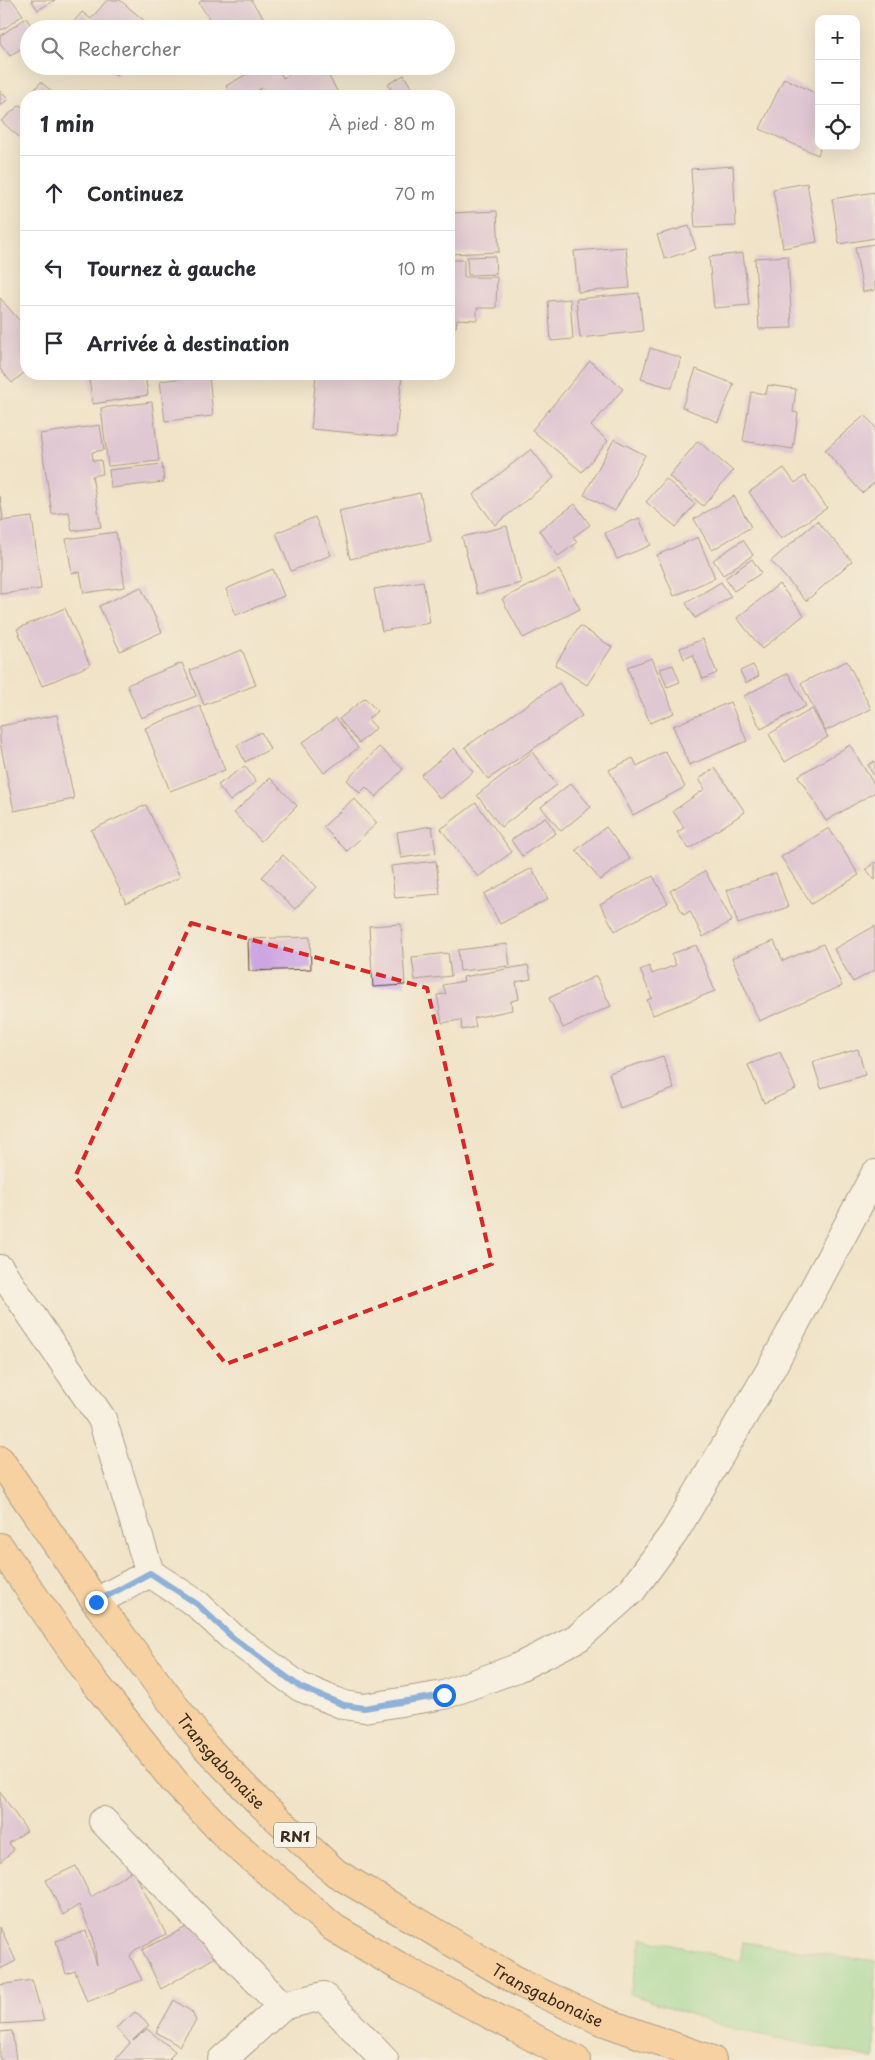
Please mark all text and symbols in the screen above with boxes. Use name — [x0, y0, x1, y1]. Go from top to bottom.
map controls — [815, 15, 860, 150]
button: + — [815, 15, 860, 60]
search box — [20, 20, 455, 75]
icon: search — [38, 34, 66, 62]
text: Rechercher — [78, 34, 181, 62]
button: − — [815, 60, 860, 105]
button: locate — [815, 105, 860, 150]
text: 1 min — [40, 107, 94, 139]
text: À pied · 80 m — [329, 111, 435, 135]
icon: ahead — [40, 179, 68, 207]
text: Continuez — [87, 179, 184, 207]
text: 70 m — [395, 181, 435, 205]
icon: left — [40, 254, 68, 282]
text: Tournez à gauche — [87, 254, 256, 282]
text: 10 m — [398, 256, 435, 280]
icon: arrive — [40, 329, 68, 357]
text: Arrivée à destination — [87, 329, 290, 357]
route end — [85, 1591, 108, 1614]
route start — [433, 1684, 456, 1707]
street label: Transgabonaise — [172, 1708, 271, 1814]
road number: RN1 — [274, 1822, 316, 1848]
street label: Transgabonaise — [488, 1957, 607, 2032]

